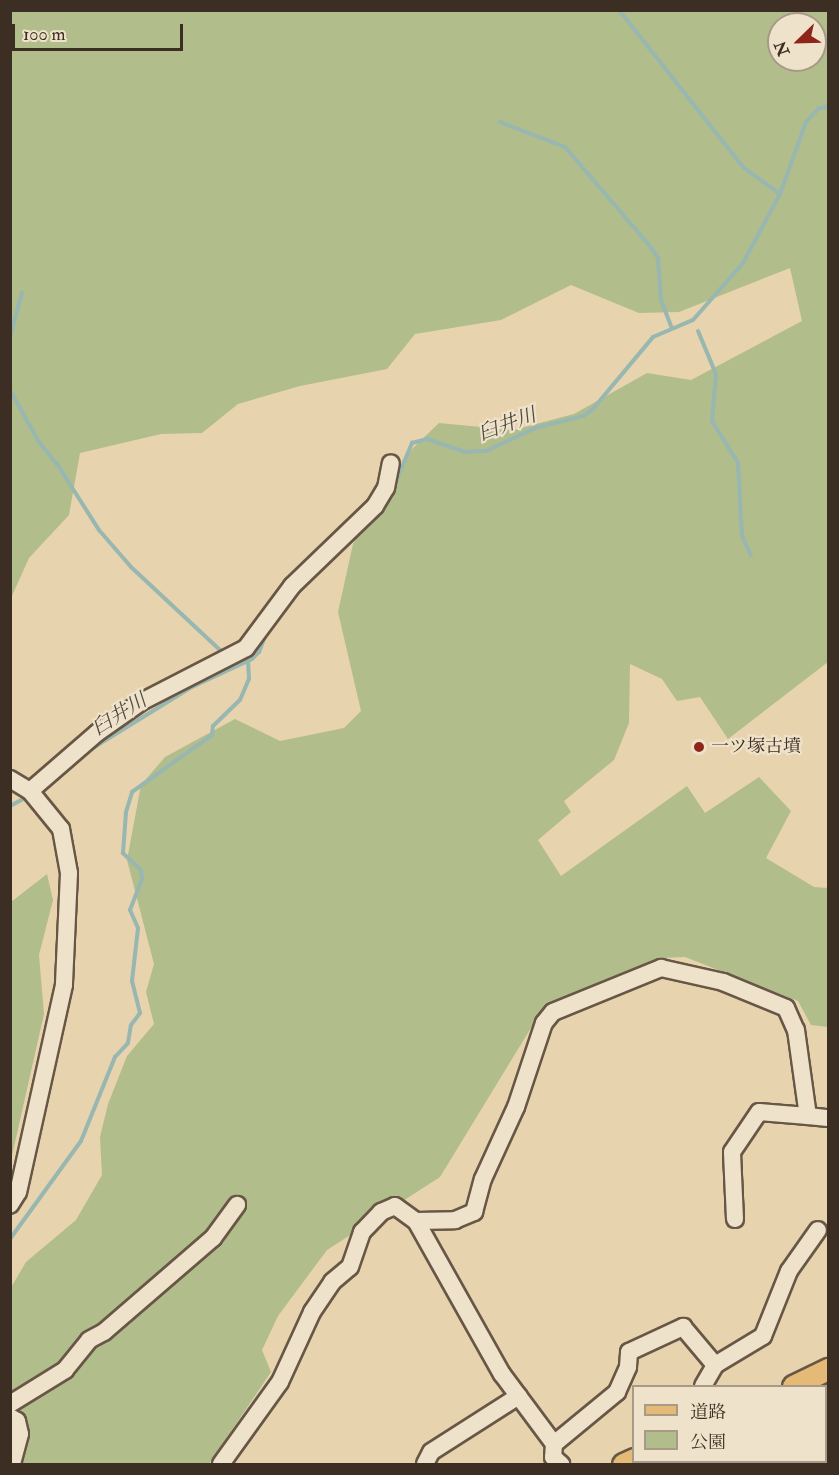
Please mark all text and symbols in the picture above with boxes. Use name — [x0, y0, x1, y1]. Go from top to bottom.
scale bar — [15, 12, 186, 50]
north arrow — [767, 12, 827, 72]
text: 100 m — [23, 23, 66, 46]
text: N — [770, 38, 794, 59]
water label: 臼井川 — [475, 402, 539, 446]
water label: 臼井川 — [87, 688, 151, 740]
place label: 一ツ塚古墳 — [711, 736, 801, 758]
marker: 一ツ塚古墳 — [692, 740, 706, 754]
legend — [632, 1385, 827, 1463]
text: 道路 — [690, 1401, 726, 1424]
text: 公園 — [690, 1431, 726, 1454]

